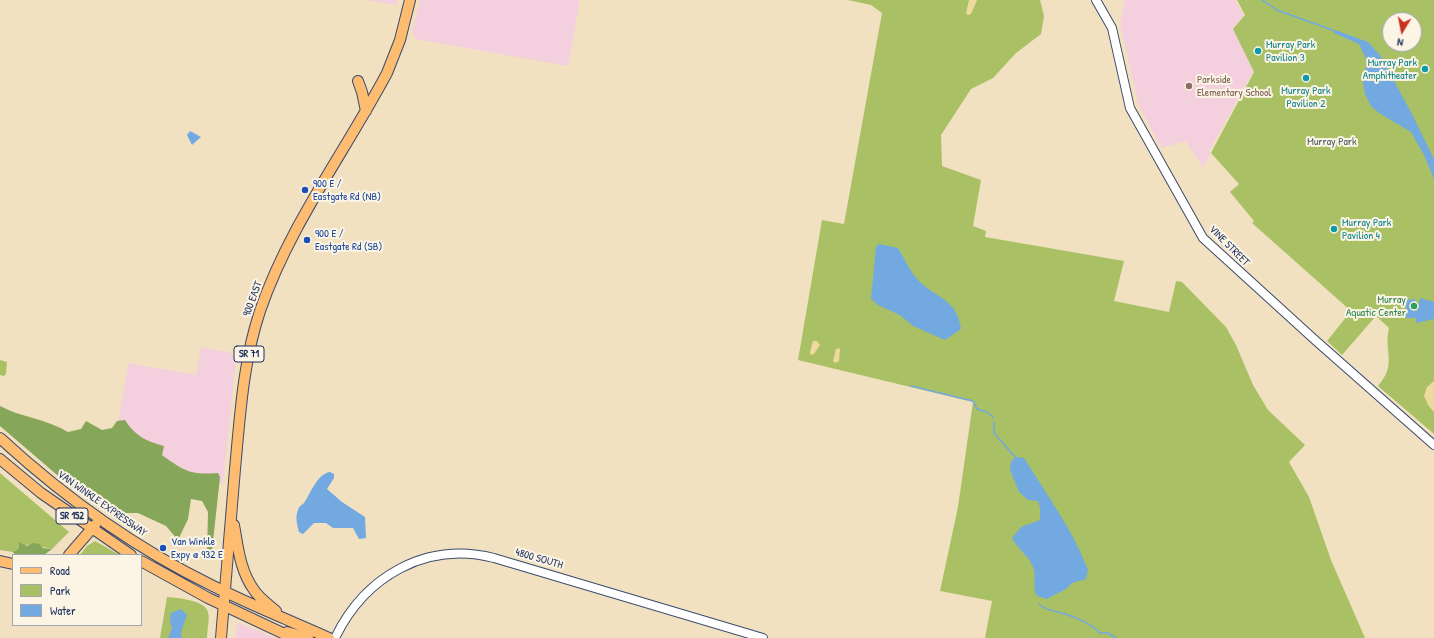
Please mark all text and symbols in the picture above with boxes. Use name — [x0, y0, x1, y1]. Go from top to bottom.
north arrow — [1382, 12, 1422, 52]
text: N — [1396, 35, 1404, 50]
place label: Murray Park Pavilion 3 — [1266, 38, 1315, 64]
marker: Murray Park Pavilion 3 — [1253, 46, 1263, 56]
place label: Murray Park Amphitheater — [1363, 56, 1417, 82]
marker: Murray Park Amphitheater — [1420, 64, 1430, 74]
place label: Parkside Elementary School — [1197, 73, 1271, 99]
marker: Murray Park Pavilion 2 — [1301, 73, 1311, 83]
marker: Parkside Elementary School — [1184, 81, 1194, 91]
place label: Murray Park Pavilion 2 — [1281, 84, 1331, 110]
park label: Murray Park — [1307, 135, 1357, 149]
place label: 900 E / Eastgate Rd (NB) — [313, 177, 381, 203]
marker: 900 E / Eastgate Rd (NB) — [300, 185, 310, 195]
place label: Murray Park Pavilion 4 — [1342, 216, 1391, 242]
street label: VINE STREET — [1206, 223, 1252, 269]
marker: Murray Park Pavilion 4 — [1329, 224, 1339, 234]
place label: 900 E / Eastgate Rd (SB) — [315, 227, 382, 253]
marker: 900 E / Eastgate Rd (SB) — [302, 235, 312, 245]
street label: 900 EAST — [240, 279, 266, 319]
place label: Murray Aquatic Center — [1346, 293, 1406, 319]
marker: Murray Aquatic Center — [1409, 301, 1419, 311]
road number: SR 71 — [234, 346, 264, 362]
street label: VAN WINKLE EXPRESSWAY — [55, 468, 149, 540]
road number: SR 152 — [56, 508, 88, 524]
place label: Van Winkle Expy @ 932 E — [171, 535, 223, 561]
marker: Van Winkle Expy @ 932 E — [158, 543, 168, 553]
street label: 4800 SOUTH — [514, 546, 564, 572]
legend — [12, 554, 142, 626]
text: Road — [50, 562, 70, 579]
text: Park — [50, 582, 70, 599]
text: Water — [50, 602, 76, 619]

